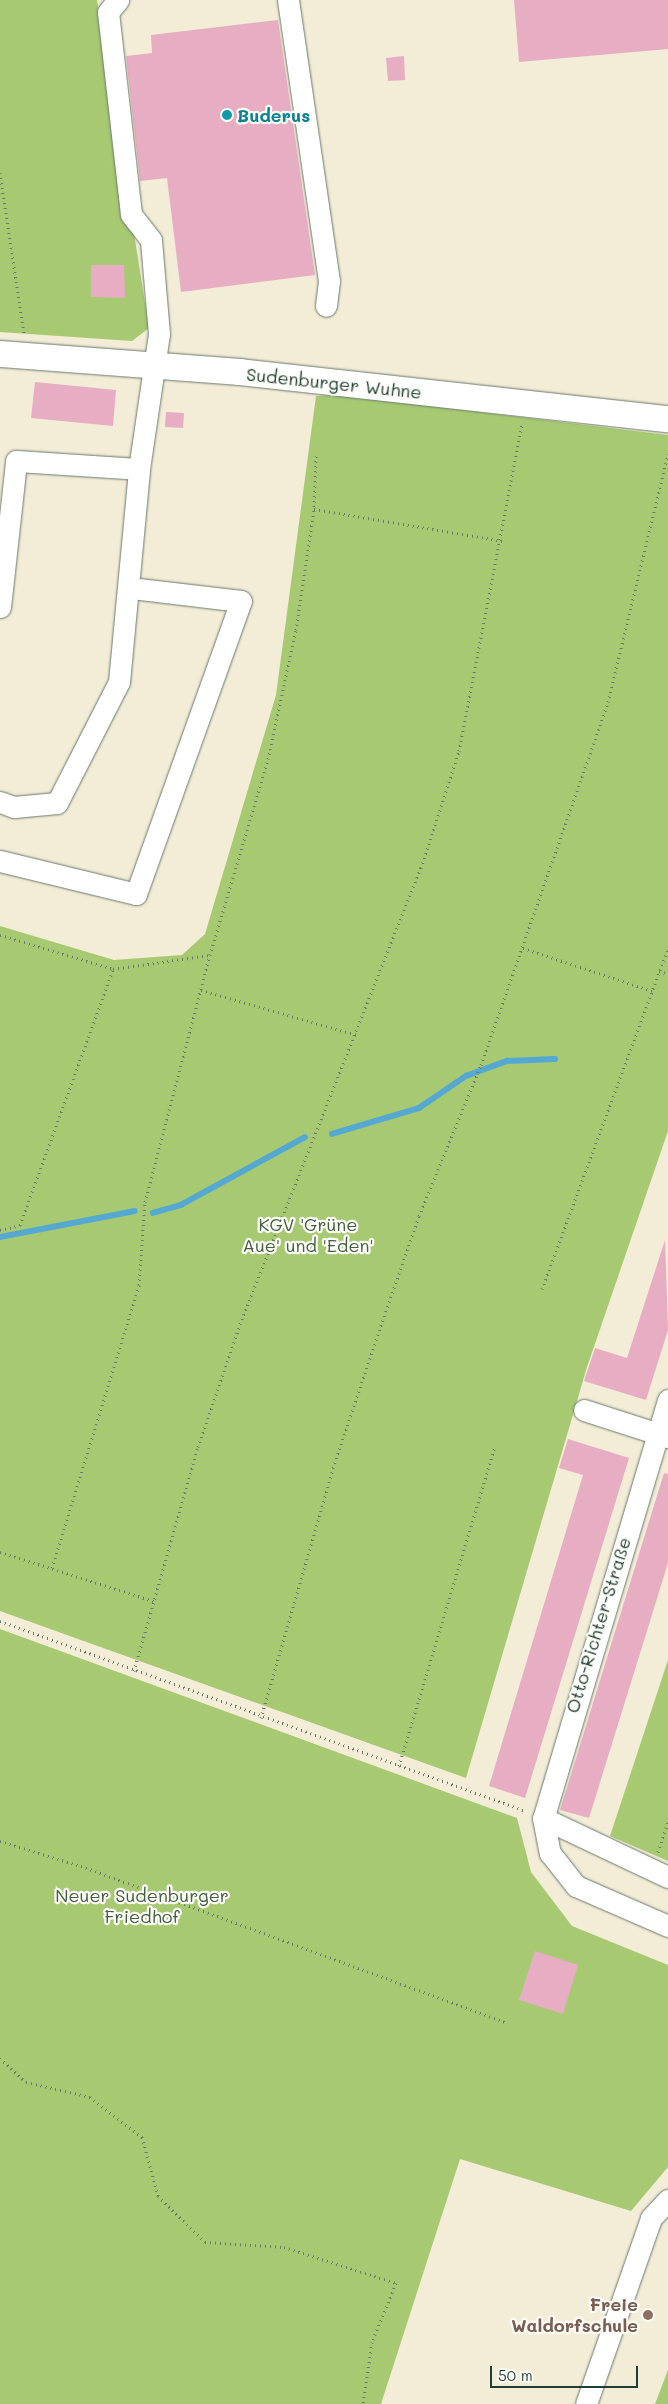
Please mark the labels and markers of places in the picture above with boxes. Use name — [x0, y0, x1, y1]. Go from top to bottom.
place label: Buderus — [237, 104, 310, 126]
marker: Buderus — [221, 109, 233, 121]
place label: Freie Waldorfschule — [511, 2294, 638, 2336]
marker: Freie Waldorfschule — [642, 2309, 654, 2321]

